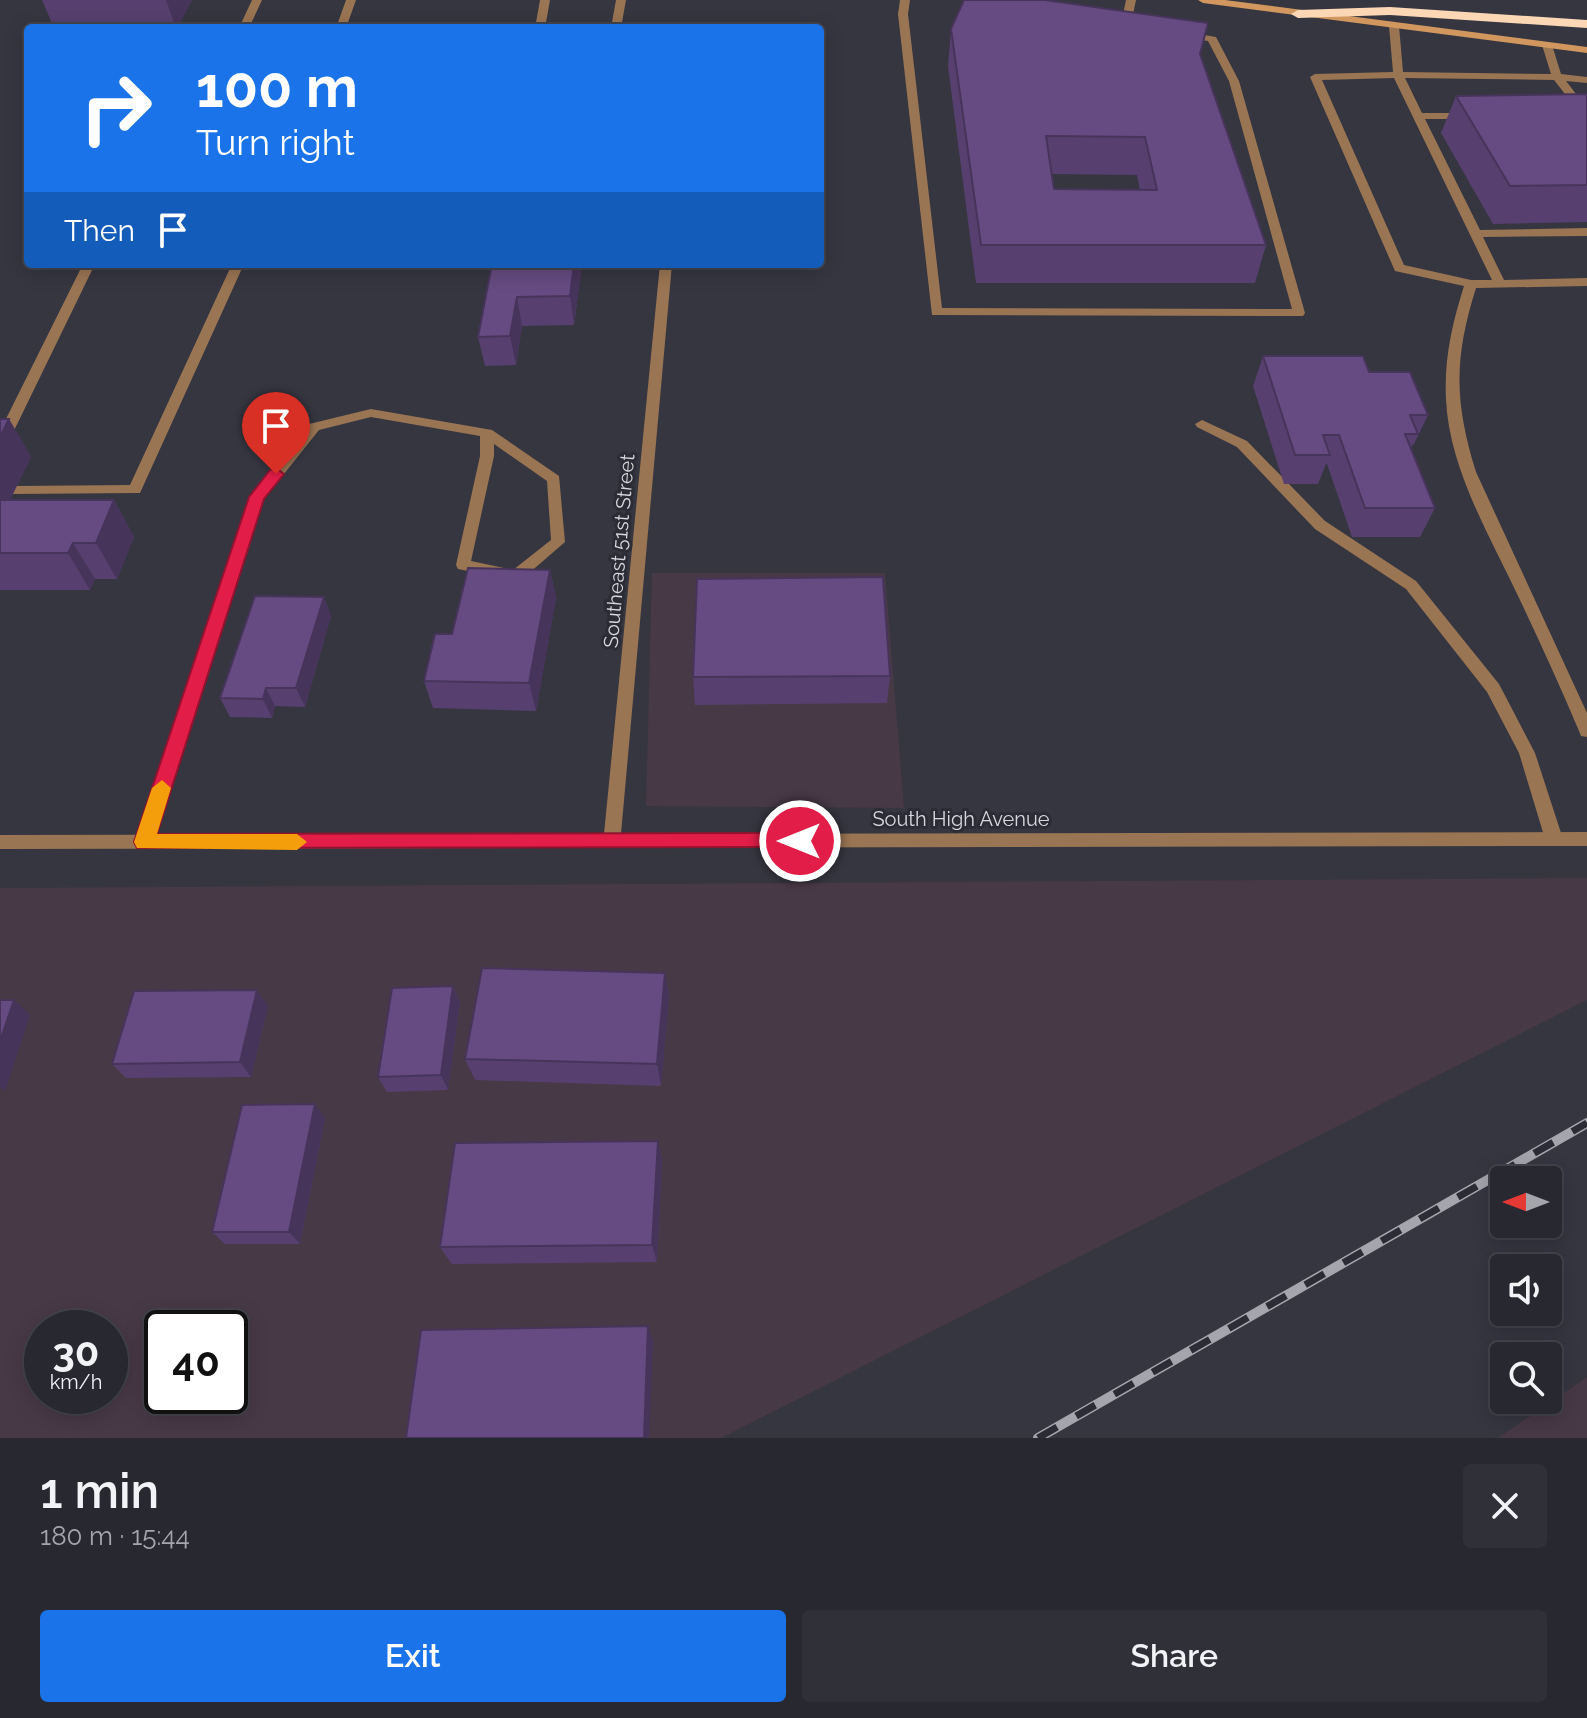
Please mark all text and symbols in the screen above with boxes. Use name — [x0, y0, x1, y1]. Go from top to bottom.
text: 100 m — [196, 54, 358, 120]
icon: right — [64, 56, 168, 160]
text: Turn right — [196, 121, 355, 163]
icon: arrive — [151, 208, 195, 252]
text: Then — [64, 213, 135, 248]
pin — [242, 392, 310, 474]
icon: arrive — [254, 404, 298, 448]
street label: Southeast 51st Street — [599, 453, 639, 649]
position arrow — [758, 799, 842, 883]
street label: South High Avenue — [872, 807, 1050, 831]
north arrow — [1490, 1166, 1562, 1238]
map controls — [1490, 1166, 1562, 1414]
button: sound — [1490, 1254, 1562, 1326]
speed limit sign: 40 — [144, 1310, 248, 1414]
text: 30 — [53, 1328, 99, 1375]
button: search — [1490, 1342, 1562, 1414]
text: km/h — [50, 1370, 102, 1394]
text: 1 min — [40, 1463, 159, 1519]
button: close — [1463, 1464, 1547, 1548]
text: 180 m · 15:44 — [40, 1521, 190, 1551]
button: Exit — [40, 1610, 786, 1702]
button: Share — [802, 1610, 1547, 1702]

